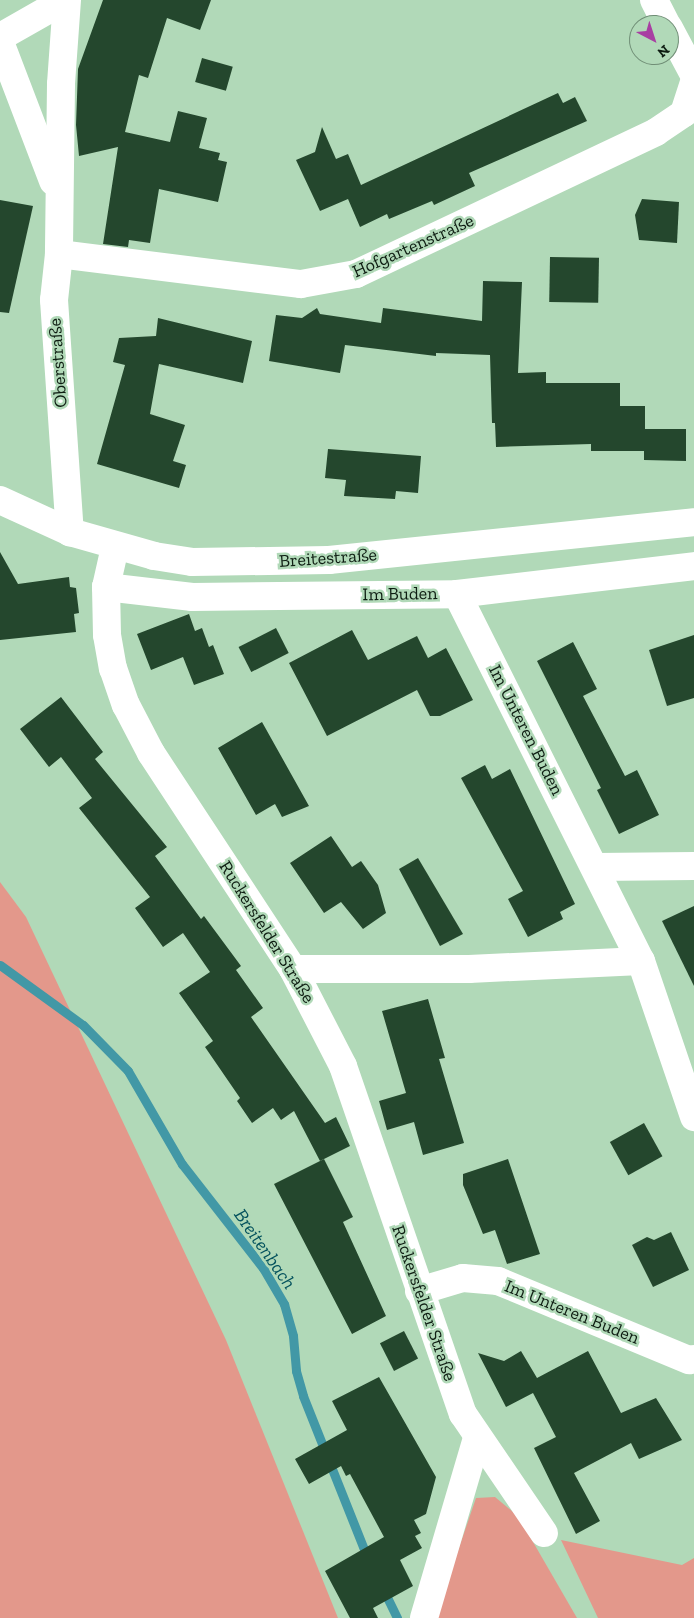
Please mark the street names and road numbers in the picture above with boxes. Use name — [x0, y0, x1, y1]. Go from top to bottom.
street label: Hofgartenstraße — [349, 210, 477, 282]
street label: Oberstraße — [44, 318, 72, 408]
street label: Breitestraße — [278, 544, 378, 572]
street label: Im Buden — [362, 583, 438, 605]
street label: Im Unteren Buden — [484, 661, 568, 799]
street label: Ruckersfelder Straße — [214, 857, 320, 1007]
street label: Ruckersfelder Straße — [387, 1222, 461, 1384]
street label: Im Unteren Buden — [501, 1275, 643, 1349]

